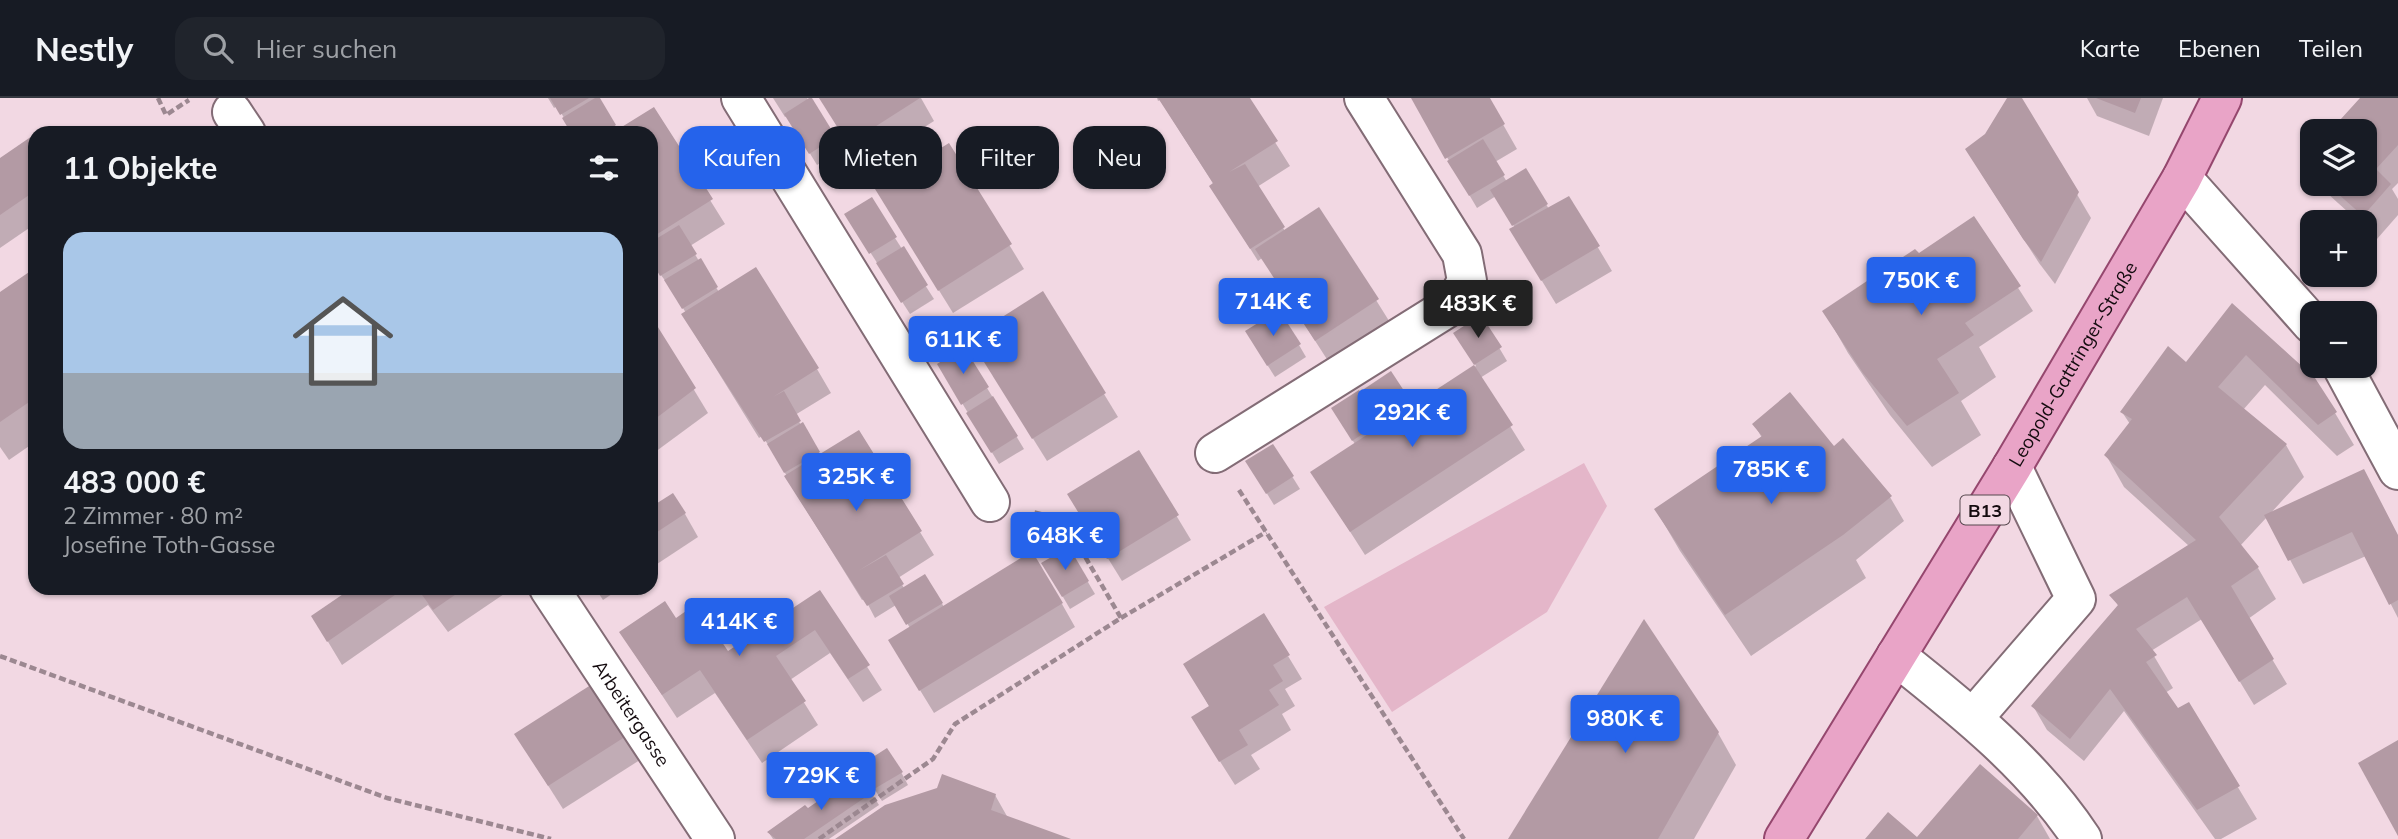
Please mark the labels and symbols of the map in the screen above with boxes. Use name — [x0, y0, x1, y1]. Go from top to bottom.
street label: Leopold-Gattringer-Straße — [2003, 257, 2142, 471]
pin: 750K € — [1864, 258, 1978, 317]
pin: 714K € — [1216, 278, 1330, 338]
pin: 483K € — [1421, 280, 1535, 340]
pin: 611K € — [906, 316, 1020, 376]
pin: 292K € — [1355, 390, 1469, 449]
pin: 785K € — [1714, 446, 1828, 506]
pin: 325K € — [799, 454, 913, 513]
road number: B13 — [1960, 496, 2010, 524]
pin: 648K € — [1008, 512, 1122, 572]
pin: 414K € — [682, 598, 796, 658]
street label: Arbeitergasse — [588, 655, 676, 771]
pin: 980K € — [1568, 696, 1682, 755]
pin: 729K € — [764, 752, 878, 812]

